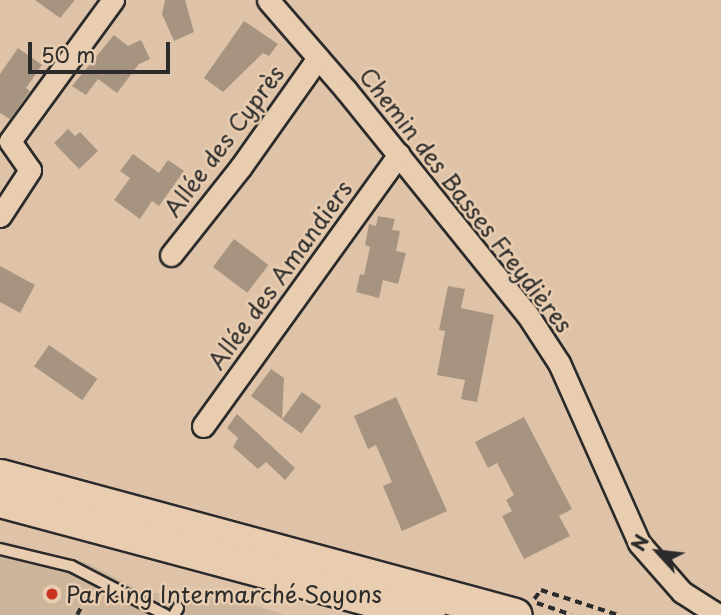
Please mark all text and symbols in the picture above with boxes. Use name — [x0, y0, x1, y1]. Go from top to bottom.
scale bar — [32, 28, 173, 72]
text: 50 m — [41, 38, 95, 70]
street label: Allée des Cyprès — [158, 59, 290, 223]
street label: Chemin des Basses Freydières — [354, 62, 578, 338]
street label: Allée des Amandiers — [202, 175, 358, 375]
north arrow — [623, 517, 693, 587]
text: N — [623, 529, 655, 556]
place label: Parking Intermarché Soyons — [66, 580, 383, 608]
marker: Parking Intermarché Soyons — [44, 586, 60, 602]

